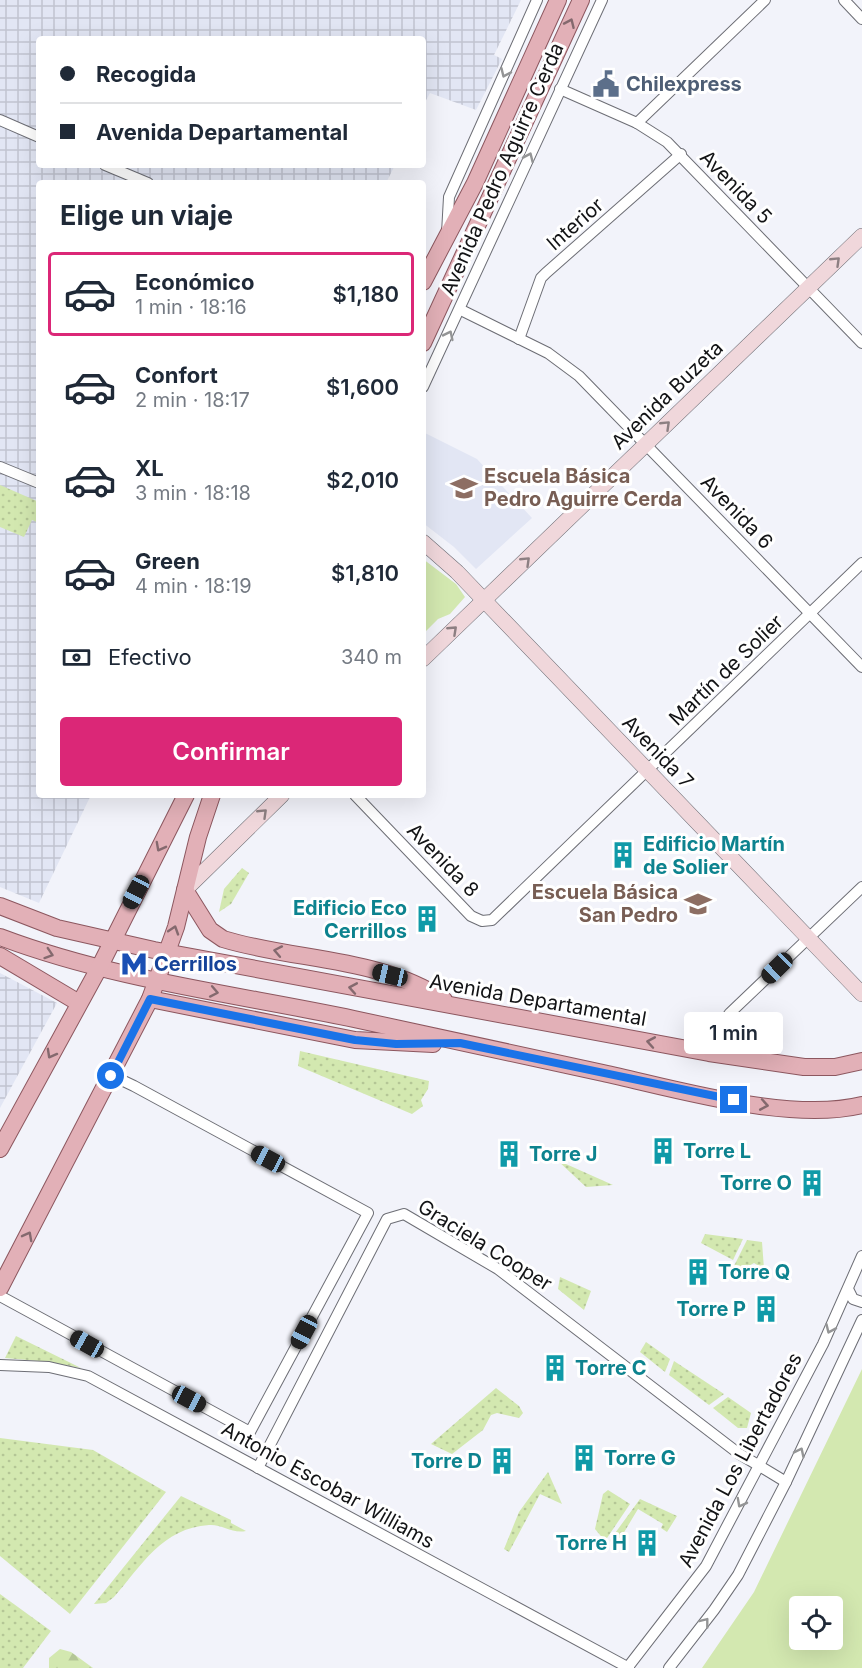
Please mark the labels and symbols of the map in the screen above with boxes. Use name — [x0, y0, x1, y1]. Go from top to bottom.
one-way arrow — [563, 19, 575, 30]
street label: Avenida Pedro Aguirre Cerda — [435, 39, 569, 299]
one-way arrow — [500, 66, 512, 77]
public building icon: Chilexpress — [591, 69, 621, 99]
place label: Chilexpress — [626, 72, 742, 96]
street label: Avenida 5 — [695, 145, 777, 229]
one-way arrow — [522, 153, 534, 164]
street label: Interior — [542, 193, 609, 255]
one-way arrow — [830, 257, 840, 268]
one-way arrow — [441, 330, 453, 341]
street label: Avenida Buzeta — [606, 336, 728, 454]
one-way arrow — [658, 422, 669, 433]
place label: Escuela Básica Pedro Aguirre Cerda — [484, 464, 682, 511]
street label: Avenida 6 — [696, 470, 778, 554]
school or university icon: Escuela Básica Pedro Aguirre Cerda — [449, 473, 479, 503]
one-way arrow — [519, 557, 529, 568]
street label: Martín de Solier — [664, 609, 788, 730]
one-way arrow — [447, 626, 457, 637]
street label: Avenida 7 — [617, 711, 699, 793]
one-way arrow — [257, 809, 267, 820]
street label: Avenida 8 — [402, 818, 484, 902]
place label: Edificio Martín de Solier — [643, 832, 785, 879]
building icon: Edificio Martín de Solier — [608, 840, 638, 870]
one-way arrow — [155, 841, 167, 852]
car — [120, 872, 152, 912]
place label: Escuela Básica San Pedro — [532, 880, 678, 927]
school or university icon: Escuela Básica San Pedro — [683, 889, 713, 919]
place label: Edificio Eco Cerrillos — [293, 896, 407, 943]
building icon: Edificio Eco Cerrillos — [412, 904, 442, 934]
one-way arrow — [167, 925, 180, 936]
one-way arrow — [273, 945, 283, 958]
one-way arrow — [43, 946, 54, 959]
metro station icon: Cerrillos — [119, 949, 149, 979]
car — [758, 949, 796, 987]
place label: Cerrillos — [154, 952, 237, 976]
car — [370, 962, 410, 988]
street label: Avenida Departamental — [428, 969, 648, 1031]
one-way arrow — [349, 982, 359, 995]
one-way arrow — [209, 985, 219, 998]
callout: 1 min — [684, 1013, 783, 1055]
one-way arrow — [647, 1037, 656, 1049]
one-way arrow — [47, 1048, 58, 1059]
route start — [97, 1062, 124, 1089]
route end — [720, 1086, 747, 1113]
one-way arrow — [759, 1098, 769, 1111]
building icon: Torre L — [648, 1136, 678, 1166]
building icon: Torre J — [494, 1139, 524, 1169]
place label: Torre L — [683, 1139, 751, 1163]
place label: Torre J — [529, 1142, 597, 1166]
car — [248, 1143, 288, 1175]
building icon: Torre O — [797, 1168, 827, 1198]
place label: Torre O — [720, 1171, 792, 1195]
street label: Graciela Cooper — [414, 1194, 557, 1296]
one-way arrow — [21, 1232, 32, 1242]
building icon: Torre Q — [683, 1257, 713, 1287]
place label: Torre Q — [718, 1260, 790, 1284]
building icon: Torre P — [751, 1294, 781, 1324]
place label: Torre P — [676, 1297, 746, 1321]
car — [288, 1312, 320, 1352]
one-way arrow — [825, 1323, 837, 1334]
car — [67, 1327, 107, 1361]
street label: Avenida Los Libertadores — [673, 1349, 807, 1571]
building icon: Torre C — [540, 1353, 570, 1383]
place label: Torre C — [575, 1356, 646, 1380]
car — [169, 1383, 209, 1415]
street label: Antonio Escobar Williams — [217, 1416, 439, 1554]
building icon: Torre G — [569, 1443, 599, 1473]
building icon: Torre D — [487, 1446, 517, 1476]
place label: Torre G — [604, 1446, 676, 1470]
one-way arrow — [793, 1448, 805, 1459]
place label: Torre D — [411, 1449, 482, 1473]
one-way arrow — [737, 1496, 748, 1507]
building icon: Torre H — [632, 1528, 662, 1558]
place label: Torre H — [555, 1531, 627, 1555]
one-way arrow — [698, 1618, 709, 1629]

